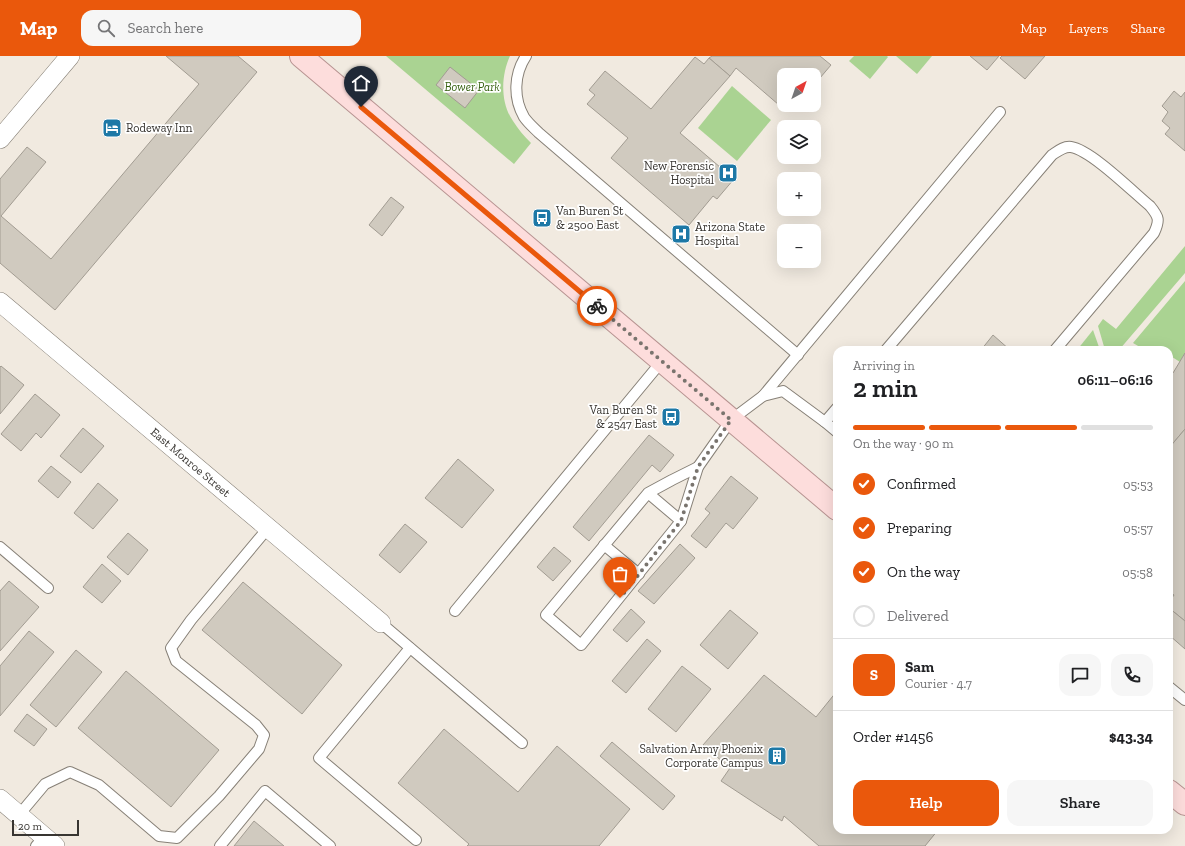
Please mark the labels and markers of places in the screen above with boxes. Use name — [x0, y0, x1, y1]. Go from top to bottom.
pin — [344, 66, 378, 107]
hotel icon: Rodeway Inn — [101, 117, 123, 139]
place label: Rodeway Inn — [126, 121, 193, 135]
place label: New Forensic Hospital — [644, 159, 714, 187]
hospital icon: New Forensic Hospital — [717, 162, 739, 184]
place label: Van Buren St & 2500 East — [555, 204, 624, 232]
bus stop icon: Van Buren St & 2500 East — [531, 207, 553, 229]
place label: Arizona State Hospital — [695, 220, 765, 248]
hospital icon: Arizona State Hospital — [670, 223, 692, 245]
place label: Van Buren St & 2547 East — [588, 403, 658, 431]
bus stop icon: Van Buren St & 2547 East — [660, 406, 682, 428]
pin — [603, 557, 637, 598]
place label: Salvation Army Phoenix Corporate Campus — [639, 742, 763, 770]
building icon: Salvation Army Phoenix Corporate Campus — [766, 745, 788, 767]

